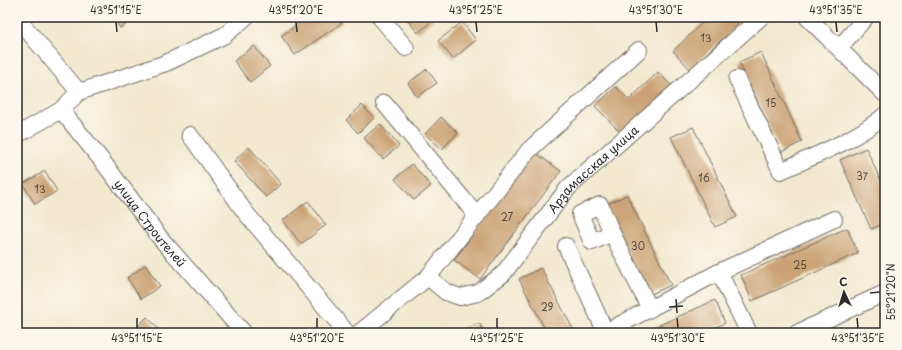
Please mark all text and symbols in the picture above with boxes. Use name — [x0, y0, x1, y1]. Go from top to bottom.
text: 43°51'15"E — [90, 2, 142, 17]
text: 43°51'20"E — [269, 2, 323, 17]
text: 43°51'25"E — [449, 2, 503, 17]
text: 43°51'30"E — [629, 2, 683, 17]
text: 43°51'35"E — [809, 2, 863, 17]
house number: 13 — [700, 30, 712, 45]
house number: 15 — [766, 95, 776, 110]
street label: Арзамасская улица — [543, 120, 643, 217]
house number: 37 — [856, 168, 869, 183]
house number: 16 — [698, 170, 710, 185]
street label: улица Строителей — [110, 175, 191, 271]
house number: 13 — [34, 181, 46, 196]
house number: 27 — [501, 209, 514, 224]
house number: 30 — [631, 238, 645, 253]
house number: 25 — [793, 257, 807, 272]
text: 55°21'20"N — [883, 263, 898, 321]
north arrow — [824, 272, 864, 312]
text: С — [839, 273, 848, 290]
house number: 29 — [541, 299, 554, 314]
text: 43°51'15"E — [111, 330, 163, 345]
text: 43°51'20"E — [290, 330, 344, 345]
text: 43°51'25"E — [470, 330, 524, 345]
text: 43°51'30"E — [651, 330, 705, 345]
text: 43°51'35"E — [831, 330, 885, 345]

